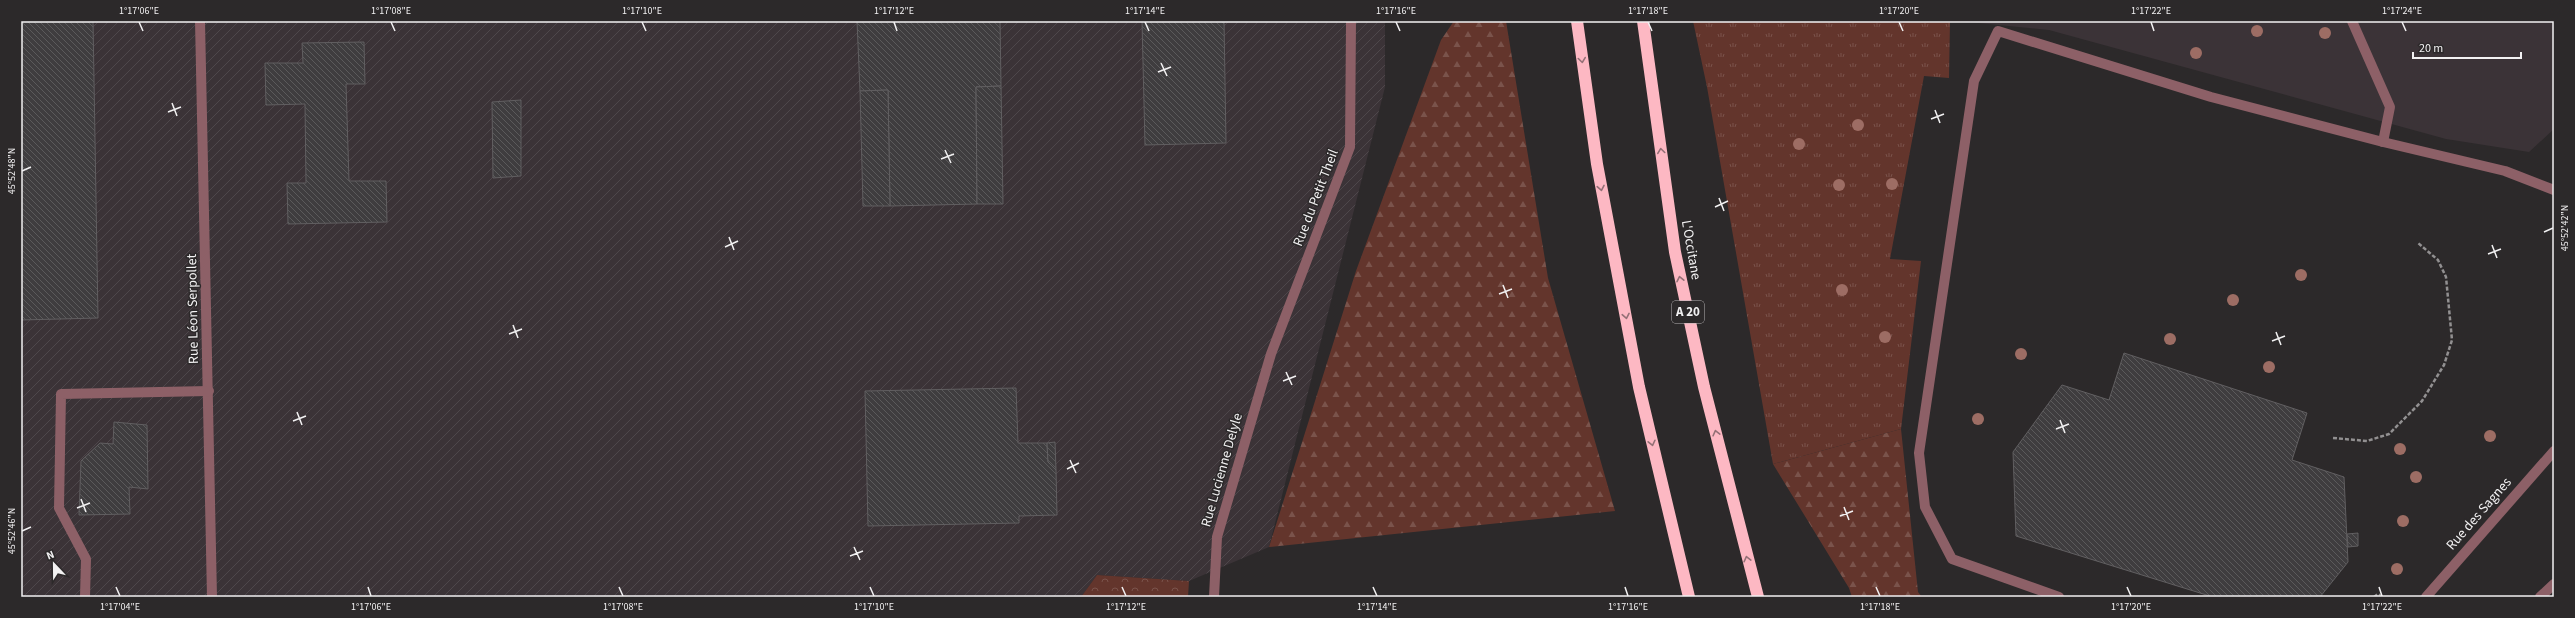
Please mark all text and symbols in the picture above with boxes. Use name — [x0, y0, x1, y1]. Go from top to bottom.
text: 1°17'06"E — [119, 4, 159, 18]
text: 1°17'08"E — [371, 4, 411, 18]
text: 1°17'10"E — [622, 4, 662, 18]
text: 1°17'12"E — [874, 4, 914, 18]
text: 1°17'14"E — [1125, 4, 1165, 18]
text: 1°17'16"E — [1376, 4, 1416, 18]
text: 1°17'18"E — [1628, 4, 1668, 18]
text: 1°17'20"E — [1879, 4, 1919, 18]
text: 1°17'22"E — [2131, 4, 2171, 18]
text: 1°17'24"E — [2382, 4, 2422, 18]
scale bar — [2413, 34, 2521, 60]
text: 20 m — [2419, 40, 2443, 57]
one-way arrow — [1577, 57, 1586, 63]
street label: Rue du Petit Theil — [1288, 146, 1344, 250]
text: 45°52'48"N — [5, 148, 19, 194]
one-way arrow — [1657, 148, 1666, 154]
one-way arrow — [1597, 185, 1605, 191]
text: 45°52'42"N — [2558, 205, 2572, 251]
street label: L'Occitane — [1676, 219, 1706, 281]
street label: Rue Léon Serpollet — [182, 253, 204, 364]
one-way arrow — [1677, 276, 1685, 282]
road number: A 20 — [1672, 301, 1704, 323]
one-way arrow — [1621, 313, 1629, 319]
street label: Rue Lucienne Delyle — [1196, 411, 1248, 529]
one-way arrow — [1712, 430, 1720, 437]
one-way arrow — [1648, 440, 1656, 446]
street label: Rue des Sagnes — [2442, 473, 2516, 555]
text: 45°52'46"N — [5, 508, 19, 554]
north arrow — [34, 544, 74, 584]
text: N — [44, 547, 57, 564]
one-way arrow — [1743, 556, 1752, 563]
text: 1°17'04"E — [100, 600, 140, 614]
text: 1°17'06"E — [351, 600, 391, 614]
text: 1°17'08"E — [603, 600, 643, 614]
text: 1°17'10"E — [854, 600, 894, 614]
text: 1°17'12"E — [1106, 600, 1146, 614]
text: 1°17'14"E — [1357, 600, 1397, 614]
text: 1°17'16"E — [1608, 600, 1648, 614]
text: 1°17'18"E — [1860, 600, 1900, 614]
text: 1°17'20"E — [2111, 600, 2151, 614]
text: 1°17'22"E — [2362, 600, 2402, 614]

